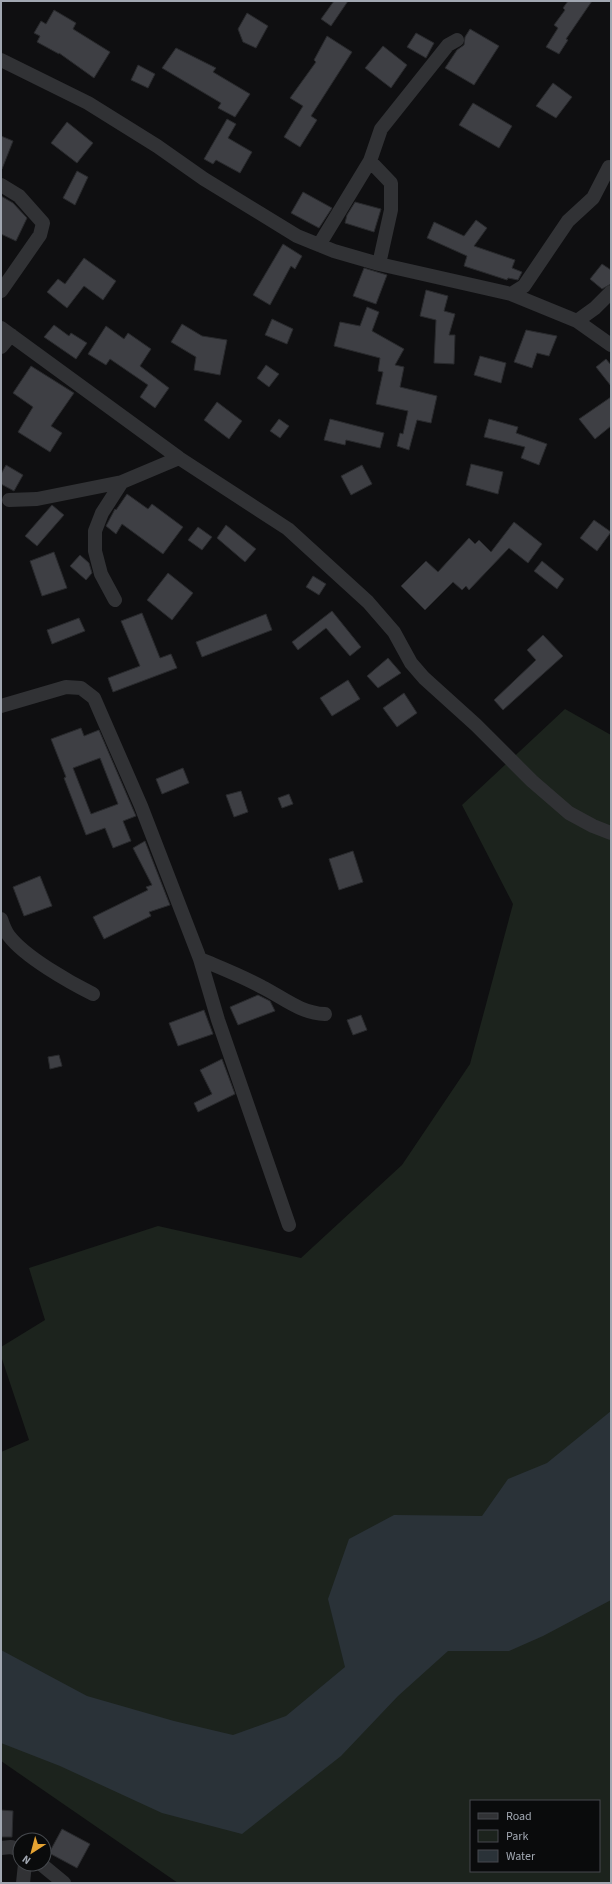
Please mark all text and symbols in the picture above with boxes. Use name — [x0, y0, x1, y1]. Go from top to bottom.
legend — [470, 1800, 600, 1872]
text: Road — [506, 1808, 532, 1825]
text: Park — [506, 1828, 528, 1845]
north arrow — [12, 1832, 52, 1872]
text: Water — [506, 1848, 536, 1865]
text: N — [19, 1851, 34, 1868]

